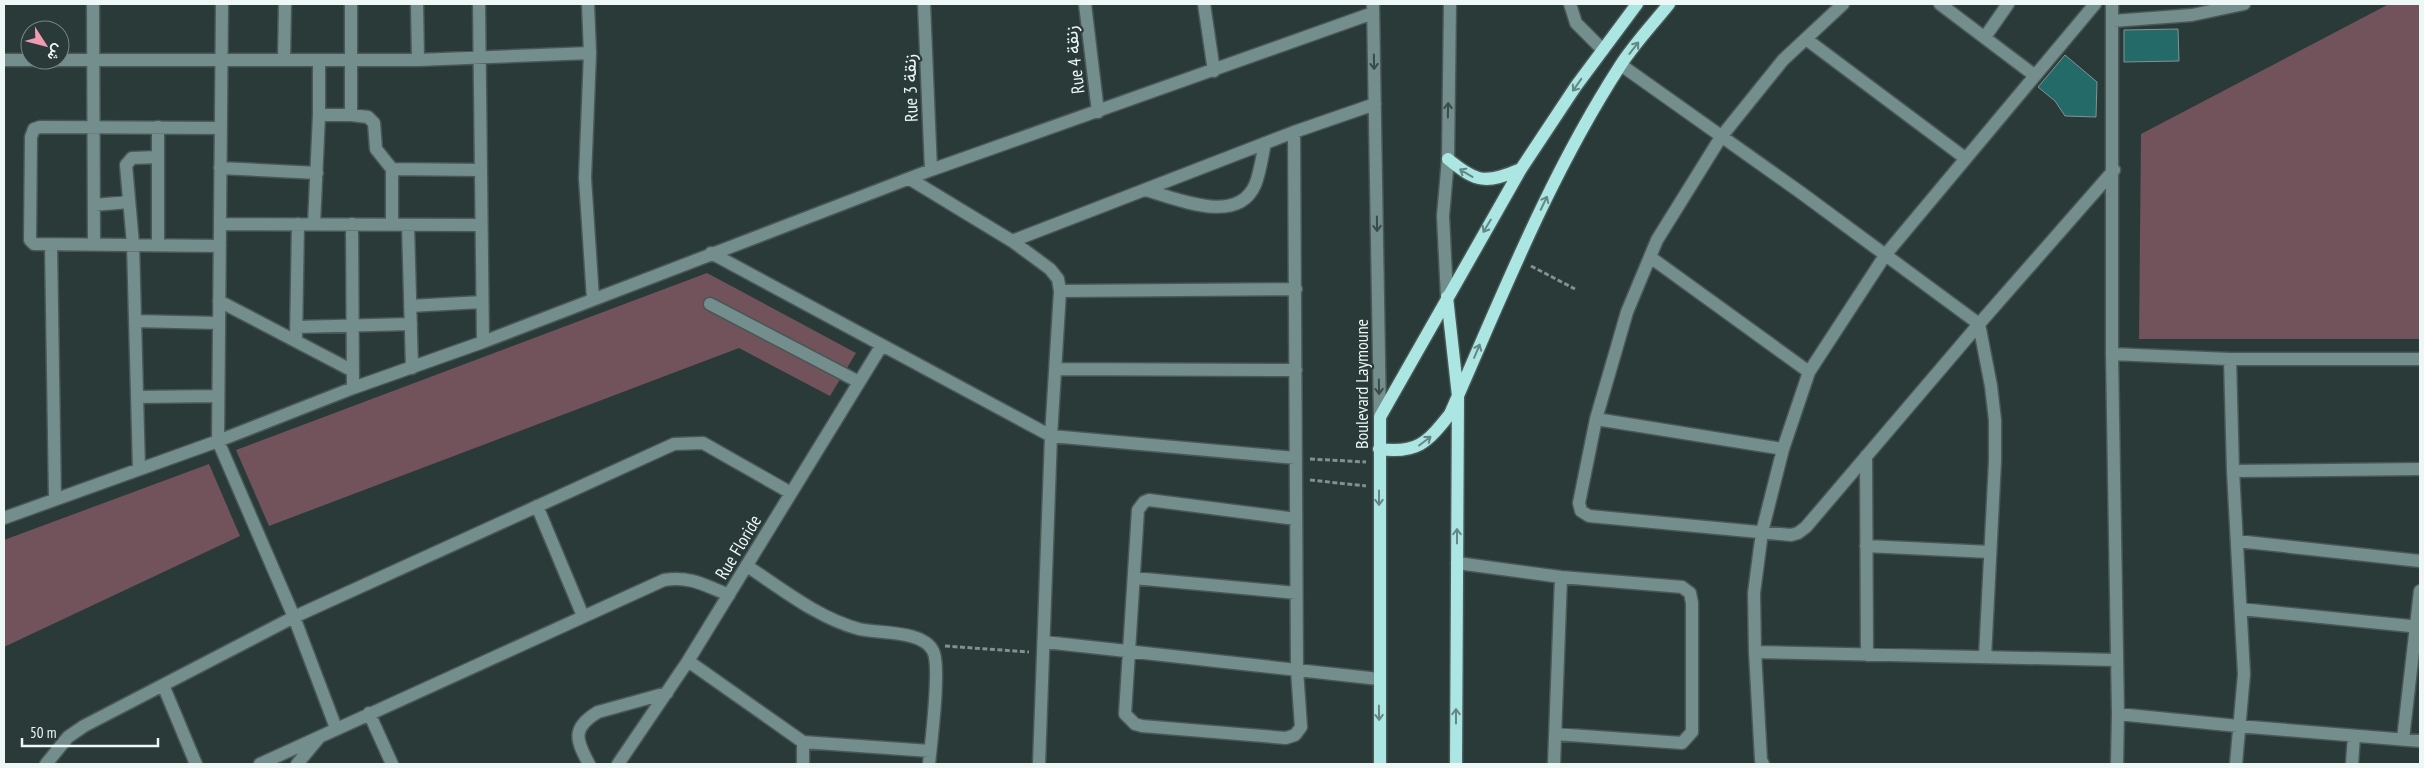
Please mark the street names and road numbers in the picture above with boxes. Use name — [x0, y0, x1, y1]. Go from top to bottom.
street label: Rue 4 زنقة — [1058, 25, 1090, 95]
street label: Rue 3 زنقة — [897, 54, 923, 122]
street label: Boulevard Laymoune — [1350, 319, 1373, 449]
street label: Rue Floride — [710, 511, 766, 583]

